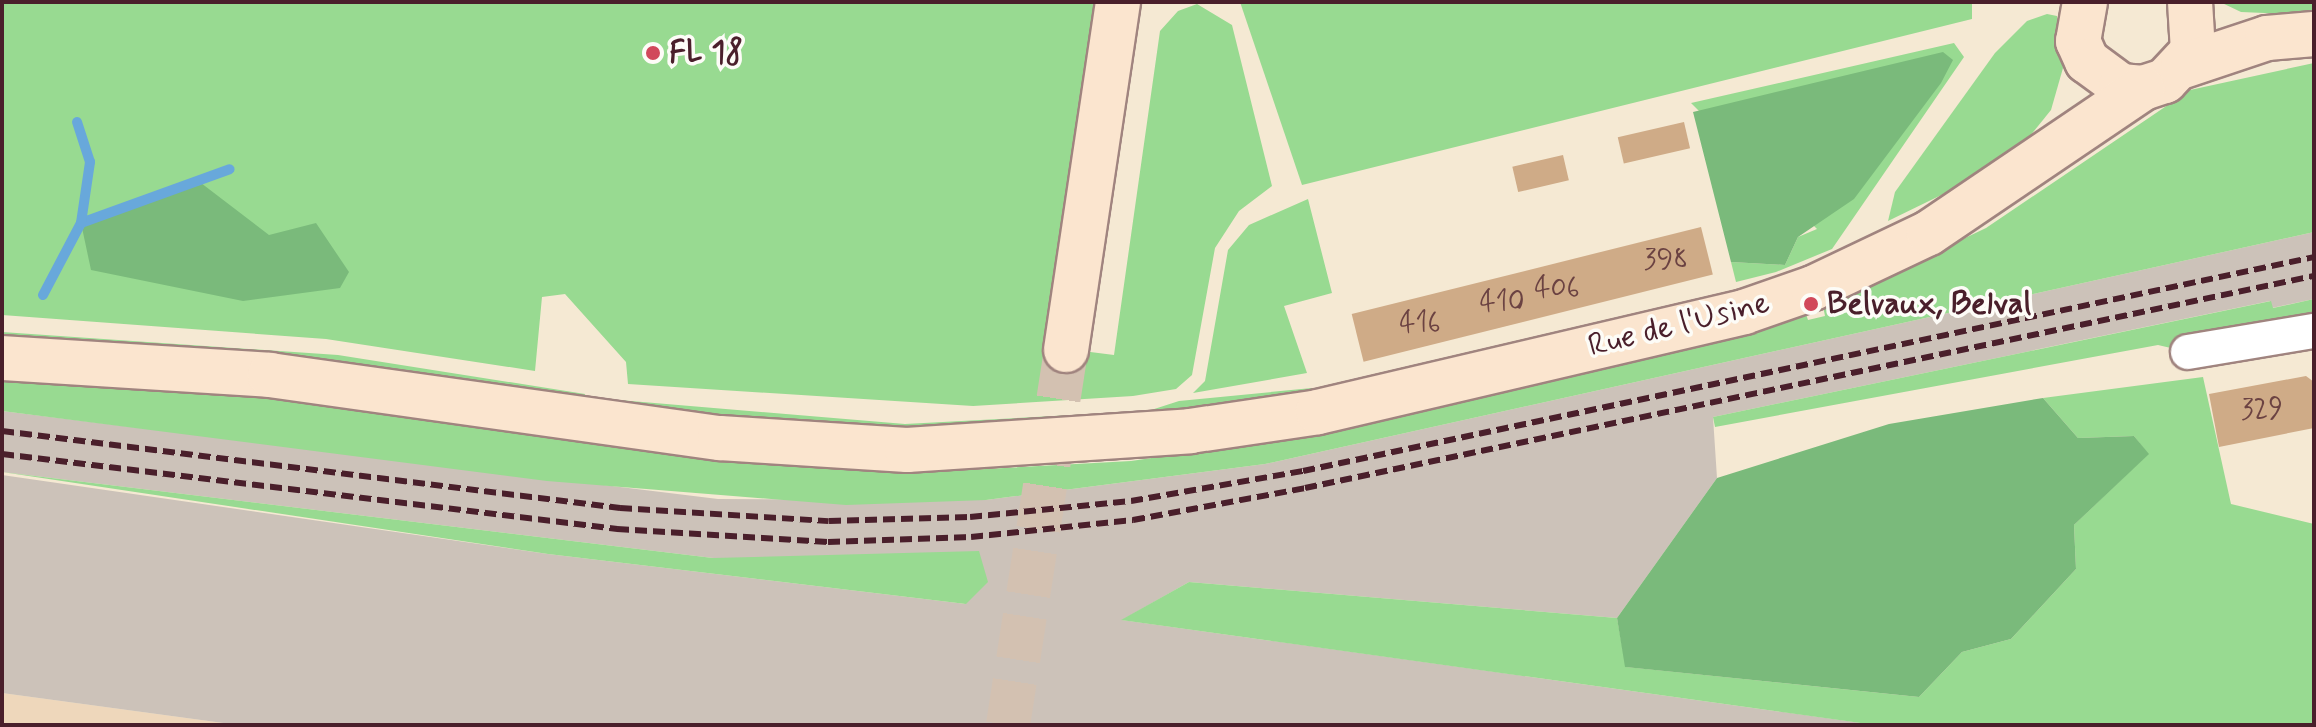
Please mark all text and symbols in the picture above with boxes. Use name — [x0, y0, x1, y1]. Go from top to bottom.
place label: FL 18 — [669, 34, 743, 72]
marker: FL 18 — [644, 44, 662, 62]
house number: 398 — [1644, 244, 1688, 278]
house number: 406 — [1534, 272, 1580, 306]
street label: Rue de l'Usine — [1584, 284, 1774, 366]
place label: Belvaux, Belval — [1827, 285, 2032, 323]
house number: 410 — [1479, 286, 1525, 320]
marker: Belvaux, Belval — [1802, 295, 1820, 313]
house number: 416 — [1399, 307, 1441, 341]
house number: 329 — [2241, 394, 2283, 428]

